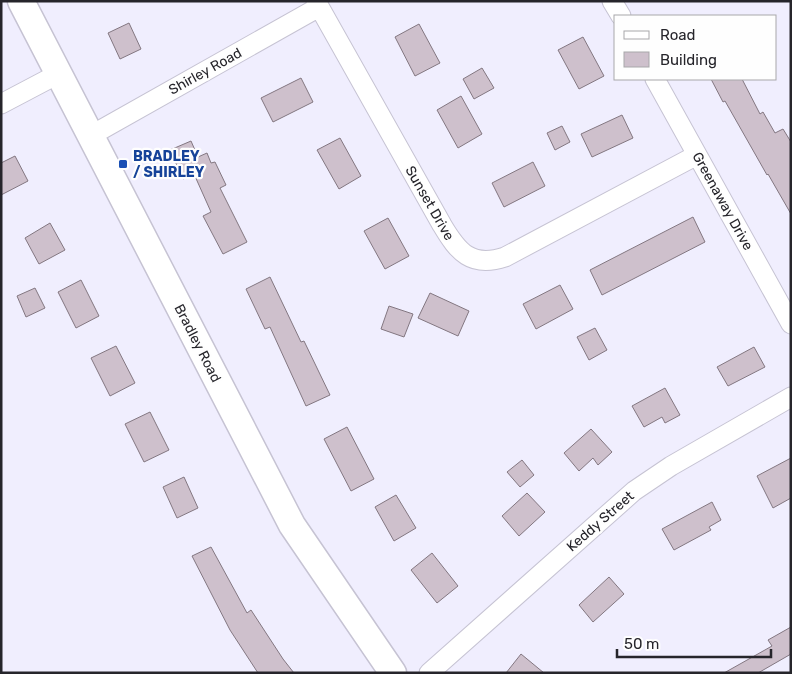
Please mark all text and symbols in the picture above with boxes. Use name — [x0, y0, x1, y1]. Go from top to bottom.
legend — [614, 15, 777, 80]
text: Road — [660, 26, 696, 44]
street label: Shirley Road — [166, 44, 245, 98]
text: Building — [660, 51, 717, 69]
place label: BRADLEY / SHIRLEY — [133, 148, 205, 181]
street label: Greenaway Drive — [689, 149, 757, 253]
marker: BRADLEY / SHIRLEY — [117, 158, 129, 170]
street label: Sunset Drive — [401, 163, 458, 244]
street label: Bradley Road — [171, 301, 225, 385]
street label: Keddy Street — [563, 487, 638, 555]
scale bar — [617, 626, 771, 658]
text: 50 m — [624, 635, 659, 653]

